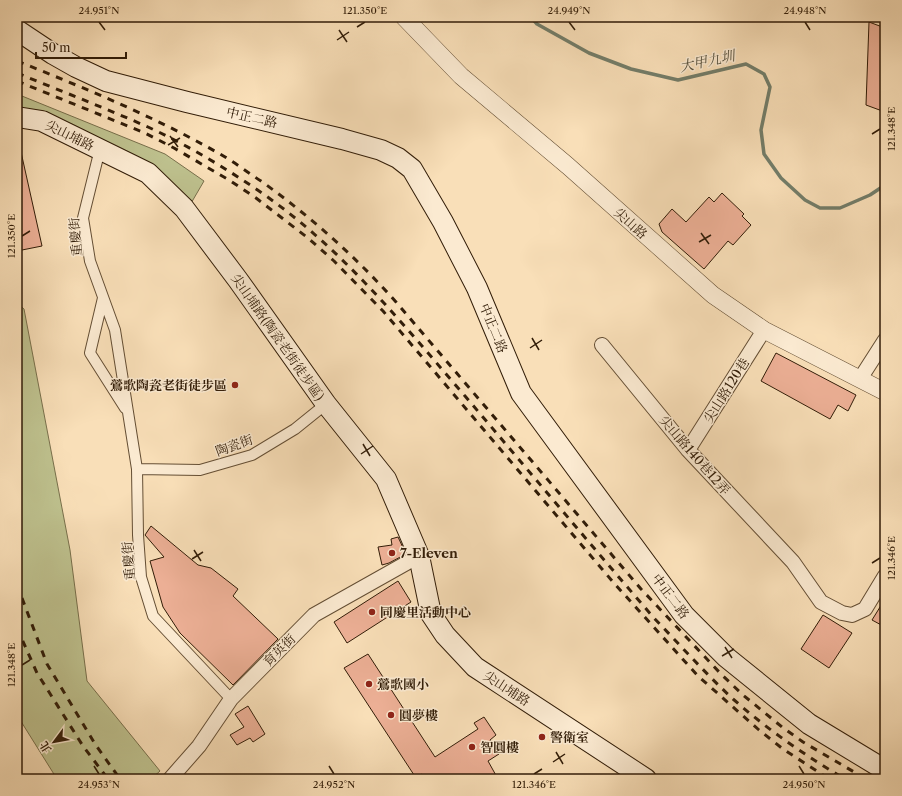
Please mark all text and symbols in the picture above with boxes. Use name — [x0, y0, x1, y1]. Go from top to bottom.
text: 24.951°N — [79, 4, 119, 17]
text: 121.350°E — [343, 4, 387, 17]
text: 24.949°N — [548, 4, 590, 17]
text: 24.948°N — [783, 4, 827, 17]
scale bar — [36, 34, 126, 60]
text: 50 m — [42, 40, 71, 55]
water label: 大甲九圳 — [678, 46, 738, 76]
street label: 中正二路 — [225, 103, 279, 131]
text: 121.348°E — [885, 107, 898, 151]
street label: 尖山埔路 — [43, 116, 97, 154]
street label: 尖山路 — [611, 204, 651, 242]
text: 121.350°E — [5, 214, 18, 258]
street label: 重慶街 — [65, 217, 85, 257]
street label: 尖山埔路(陶瓷老街徒步區) — [228, 271, 328, 403]
street label: 中正二路 — [477, 301, 511, 355]
street label: 尖山路120巷 — [700, 355, 752, 425]
place label: 鶯歌陶瓷老街徒步區 — [110, 377, 227, 393]
marker: 鶯歌陶瓷老街徒步區 — [230, 380, 240, 390]
street label: 尖山路140巷12弄 — [656, 412, 734, 498]
street label: 陶瓷街 — [213, 431, 255, 459]
text: 121.346°E — [885, 536, 898, 580]
street label: 重慶街 — [118, 541, 138, 581]
place label: 7-Eleven — [400, 545, 458, 561]
marker: 7-Eleven — [387, 548, 397, 558]
street label: 中正二路 — [649, 570, 693, 622]
place label: 同慶里活動中心 — [380, 604, 471, 620]
marker: 同慶里活動中心 — [367, 607, 377, 617]
street label: 育英街 — [260, 631, 298, 669]
text: 121.348°E — [5, 643, 18, 687]
street label: 尖山埔路 — [481, 667, 533, 709]
place label: 鶯歌國小 — [377, 676, 429, 692]
marker: 鶯歌國小 — [364, 679, 374, 689]
place label: 圓夢樓 — [399, 707, 438, 723]
marker: 圓夢樓 — [386, 710, 396, 720]
north arrow — [34, 722, 74, 762]
place label: 警衛室 — [550, 729, 589, 745]
marker: 警衛室 — [537, 732, 547, 742]
text: 北 — [37, 739, 54, 756]
place label: 智圓樓 — [480, 739, 519, 755]
marker: 智圓樓 — [467, 742, 477, 752]
text: 24.953°N — [78, 778, 120, 791]
text: 24.952°N — [313, 778, 355, 791]
text: 121.346°E — [512, 778, 556, 791]
text: 24.950°N — [782, 778, 826, 791]

